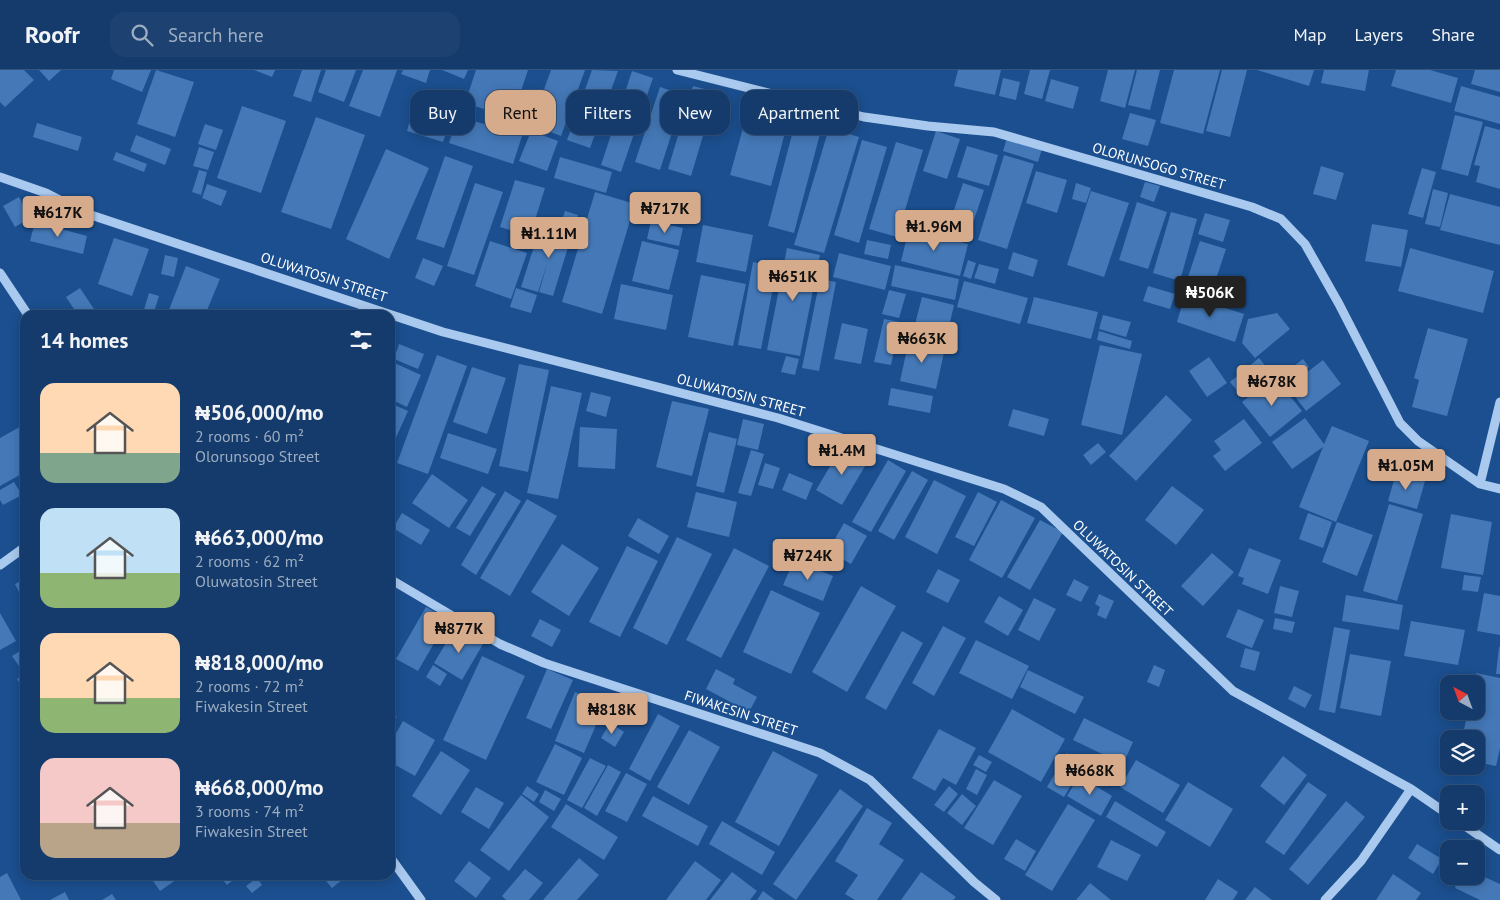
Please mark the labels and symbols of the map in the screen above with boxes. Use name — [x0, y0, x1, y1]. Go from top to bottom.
street label: OLORUNSOGO STREET — [1090, 138, 1228, 194]
pin: ₦717K — [630, 191, 700, 234]
pin: ₦617K — [23, 196, 93, 238]
pin: ₦1.96M — [893, 210, 975, 252]
pin: ₦1.11M — [508, 216, 590, 259]
street label: OLUWATOSIN STREET — [258, 248, 390, 306]
pin: ₦651K — [758, 260, 828, 302]
pin: ₦506K — [1175, 276, 1245, 318]
pin: ₦663K — [887, 322, 957, 364]
pin: ₦678K — [1237, 364, 1307, 407]
street label: OLUWATOSIN STREET — [675, 369, 807, 421]
pin: ₦1.4M — [807, 434, 877, 476]
pin: ₦1.05M — [1365, 448, 1447, 491]
street label: OLUWATOSIN STREET — [1069, 516, 1177, 620]
pin: ₦724K — [773, 538, 843, 581]
pin: ₦877K — [424, 612, 494, 654]
north arrow — [1440, 675, 1485, 720]
street label: FIWAKESIN STREET — [682, 686, 800, 740]
pin: ₦818K — [577, 692, 647, 735]
pin: ₦668K — [1055, 754, 1125, 796]

